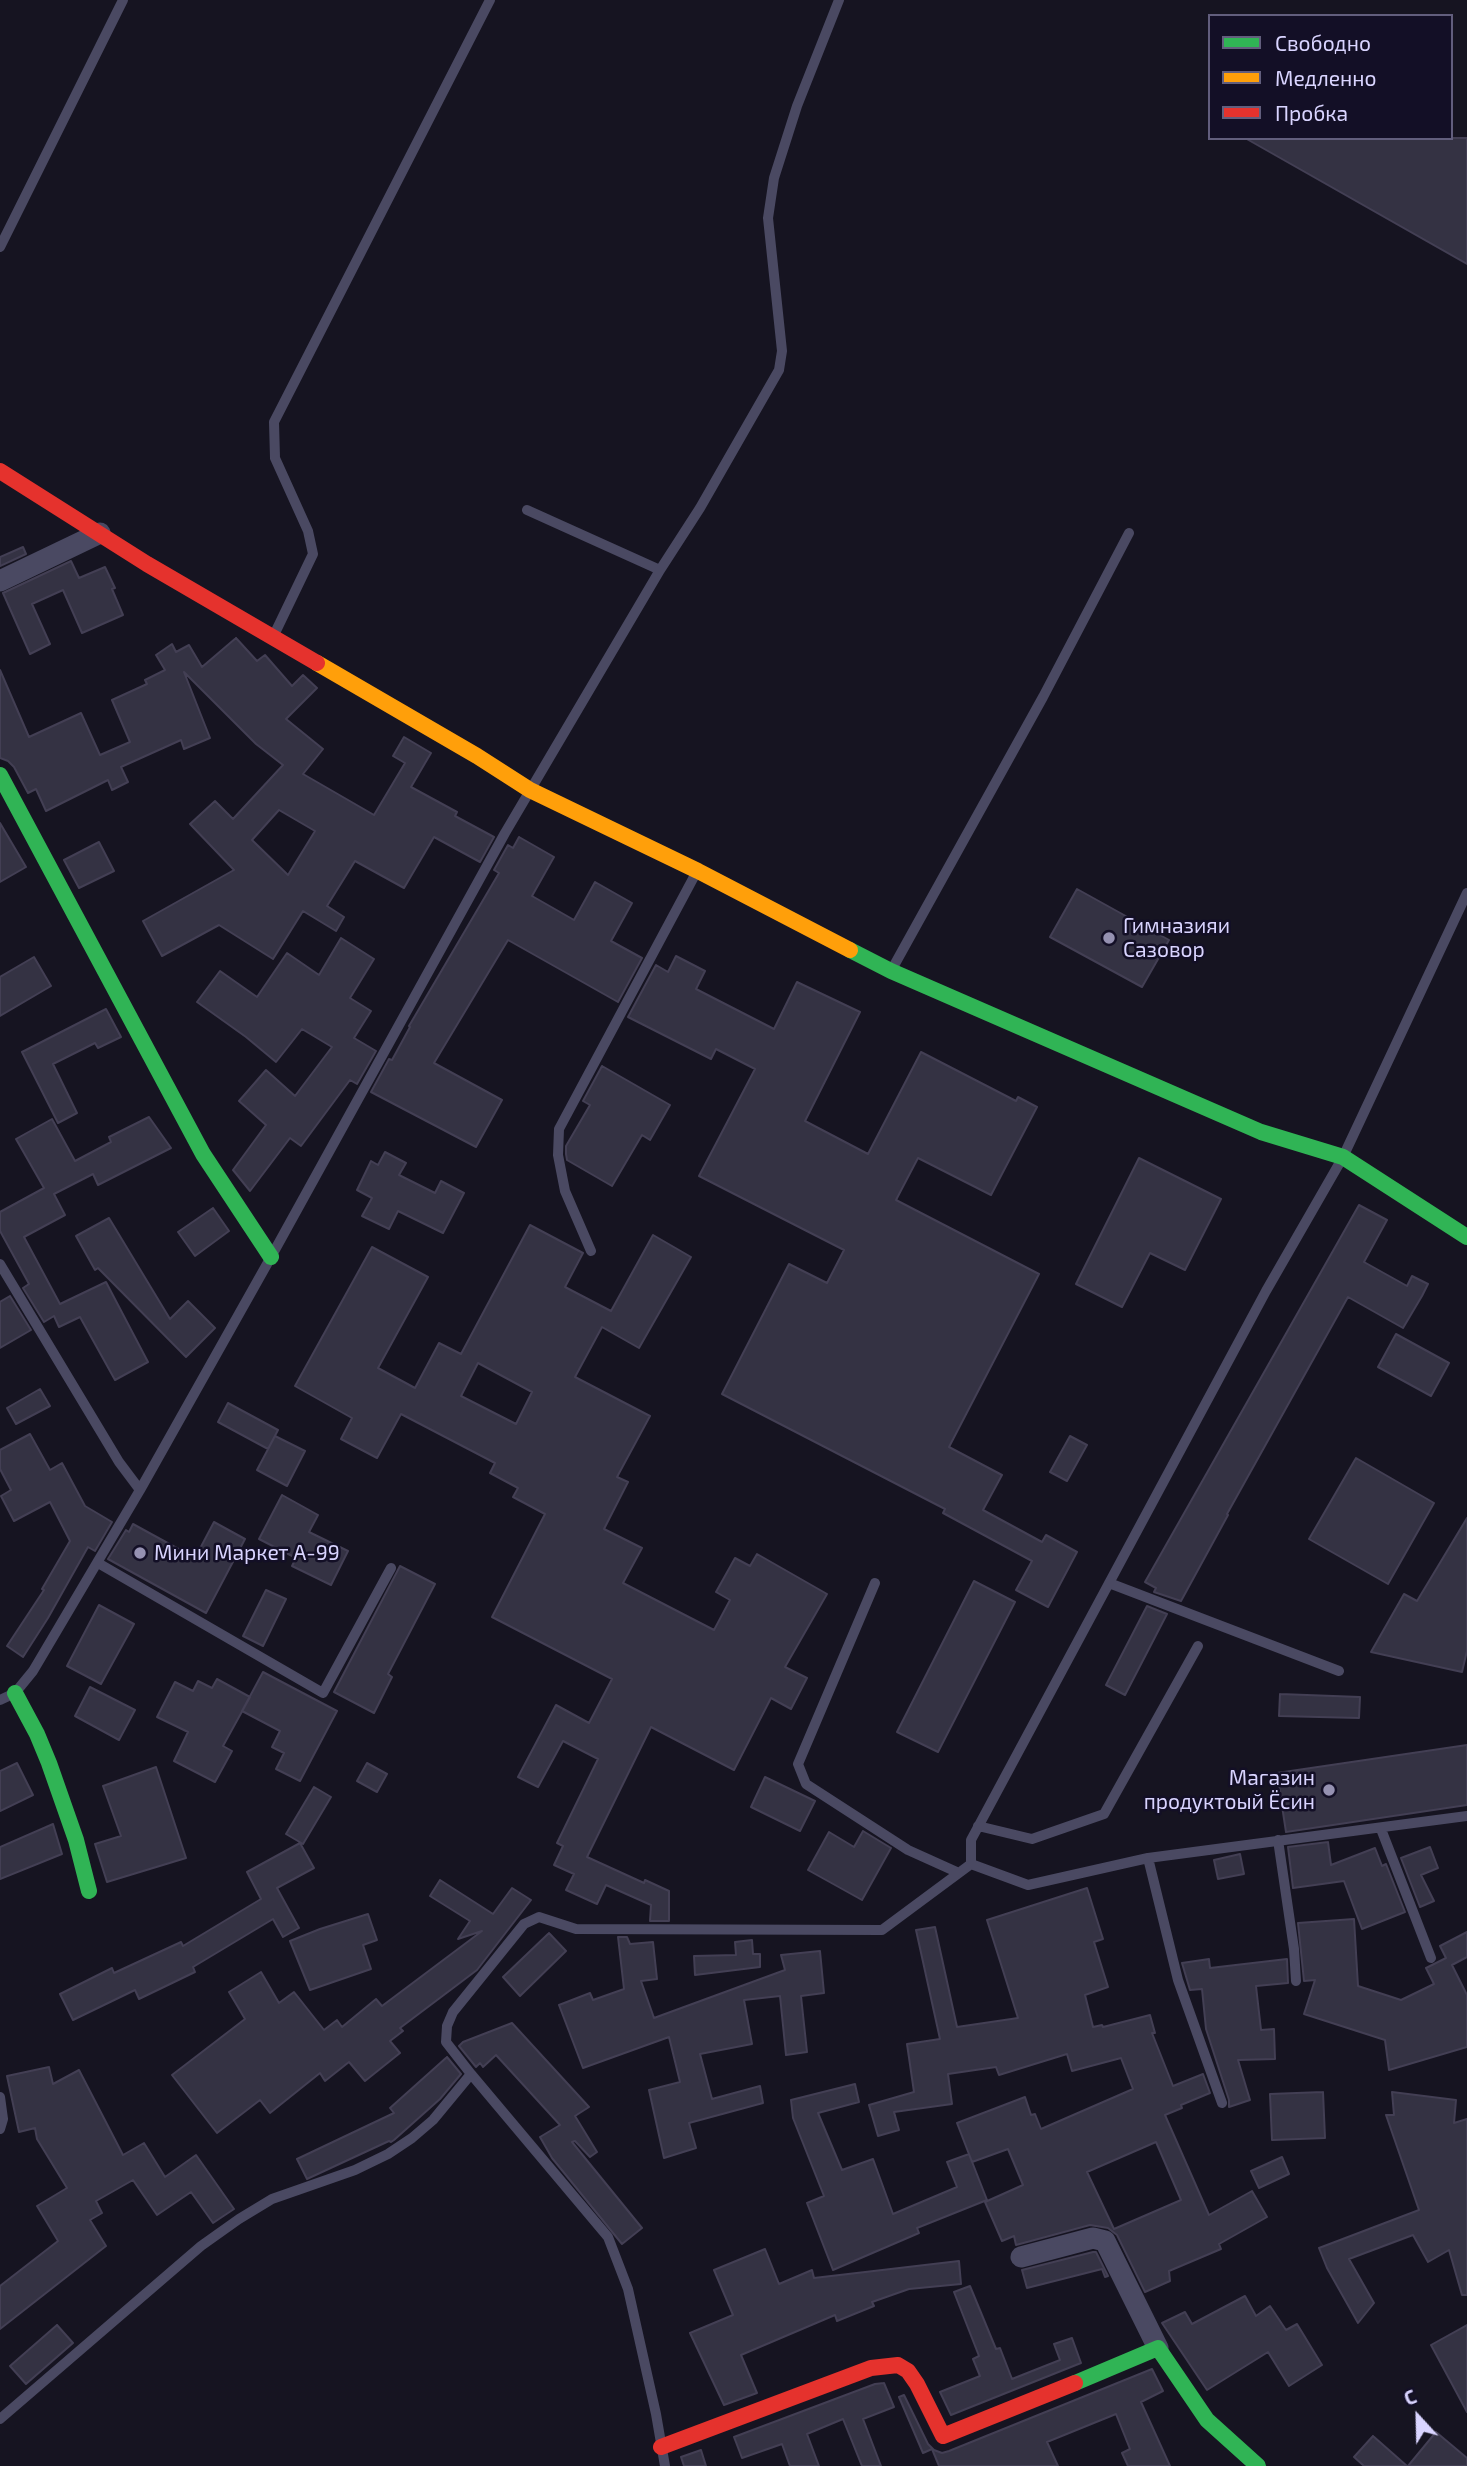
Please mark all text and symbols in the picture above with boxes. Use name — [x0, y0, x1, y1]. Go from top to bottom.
legend — [1208, 14, 1453, 140]
text: Свободно — [1275, 30, 1371, 55]
text: Медленно — [1275, 65, 1377, 90]
text: Пробка — [1275, 100, 1348, 125]
place label: Гимназияи Сазовор — [1123, 913, 1230, 963]
marker: Гимназияи Сазовор — [1101, 930, 1117, 946]
place label: Мини Маркет А-99 — [154, 1540, 340, 1566]
marker: Мини Маркет А-99 — [132, 1545, 148, 1561]
place label: Магазин продуктоый Ёсин — [1144, 1765, 1315, 1815]
marker: Магазин продуктоый Ёсин — [1321, 1782, 1337, 1798]
north arrow — [1383, 2382, 1453, 2452]
text: С — [1400, 2384, 1419, 2410]

